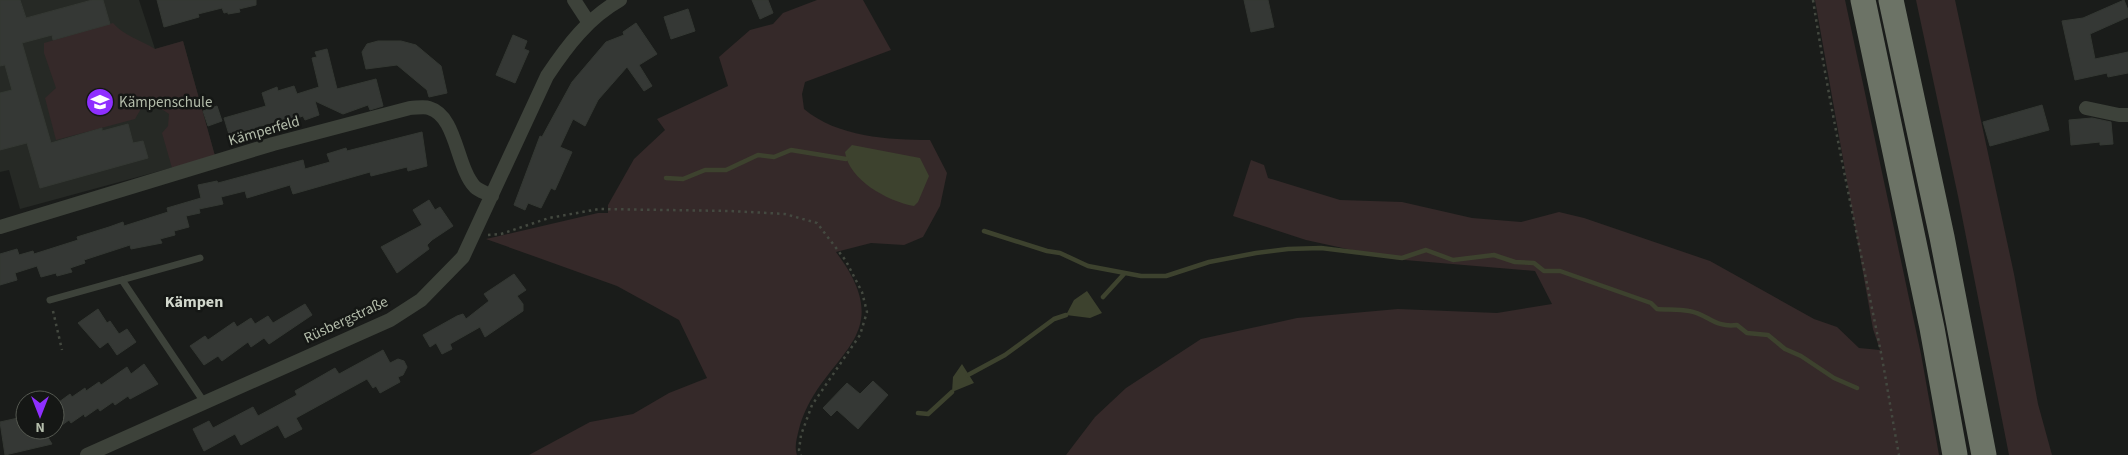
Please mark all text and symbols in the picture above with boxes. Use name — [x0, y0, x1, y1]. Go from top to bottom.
school or university icon: Kämpenschule — [85, 87, 115, 117]
place label: Kämpenschule — [119, 92, 212, 113]
street label: Kämperfeld — [226, 111, 302, 151]
district label: Kämpen — [165, 291, 223, 313]
street label: Rüsbergstraße — [300, 291, 392, 349]
north arrow — [15, 390, 65, 440]
text: N — [35, 417, 45, 437]

